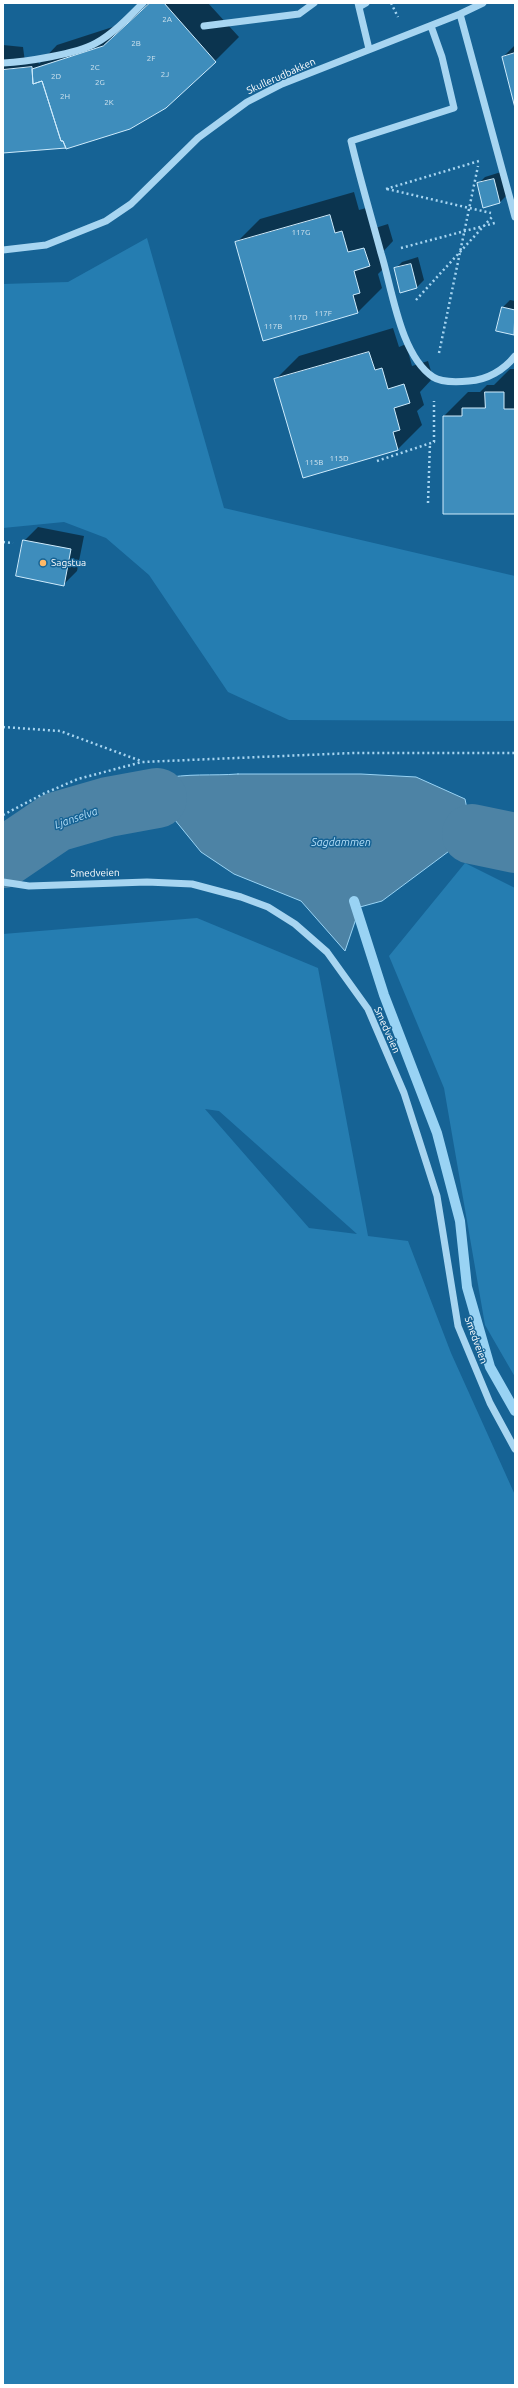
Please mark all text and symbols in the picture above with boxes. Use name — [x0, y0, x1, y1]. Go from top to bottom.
house number: 2A — [162, 14, 172, 24]
house number: 2B — [131, 38, 141, 48]
house number: 2F — [147, 53, 155, 63]
street label: Skullerudbakken — [245, 55, 317, 97]
house number: 2C — [90, 62, 100, 72]
house number: 2J — [161, 69, 169, 79]
house number: 2D — [51, 71, 61, 81]
house number: 2G — [95, 77, 105, 87]
house number: 2H — [60, 91, 70, 101]
house number: 2K — [104, 97, 114, 107]
house number: 117G — [292, 227, 310, 237]
house number: 117F — [314, 308, 332, 318]
house number: 117D — [288, 312, 308, 322]
house number: 117B — [264, 321, 282, 331]
house number: 115D — [329, 453, 349, 463]
house number: 115B — [305, 457, 323, 467]
place label: Sagstua — [51, 557, 86, 569]
marker: Sagstua — [38, 558, 48, 568]
water label: Ljanselva — [53, 805, 99, 831]
water label: Sagdammen — [311, 835, 371, 849]
street label: Smedveien — [70, 867, 120, 879]
street label: Smedveien — [371, 1005, 403, 1055]
street label: Smedveien — [462, 1315, 490, 1365]

